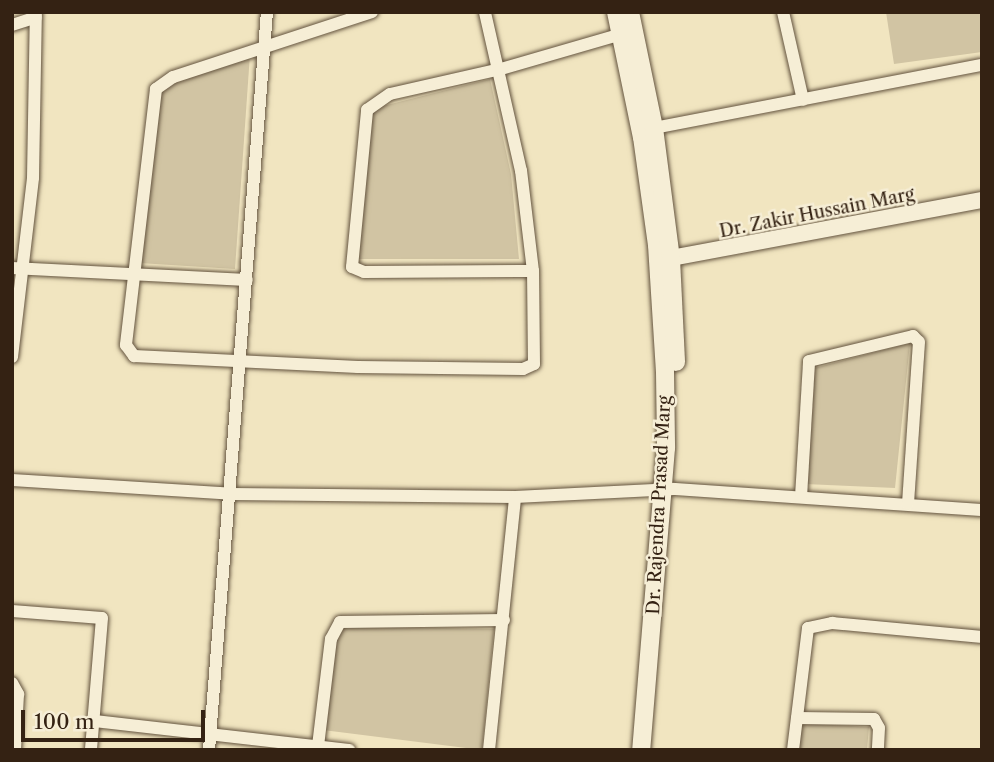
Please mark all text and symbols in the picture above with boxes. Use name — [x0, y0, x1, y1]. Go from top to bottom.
street label: Dr. Zakir Hussain Marg — [717, 183, 917, 243]
street label: Dr. Rajendra Prasad Marg — [642, 395, 676, 615]
scale bar — [24, 696, 208, 740]
text: 100 m — [34, 709, 95, 734]

